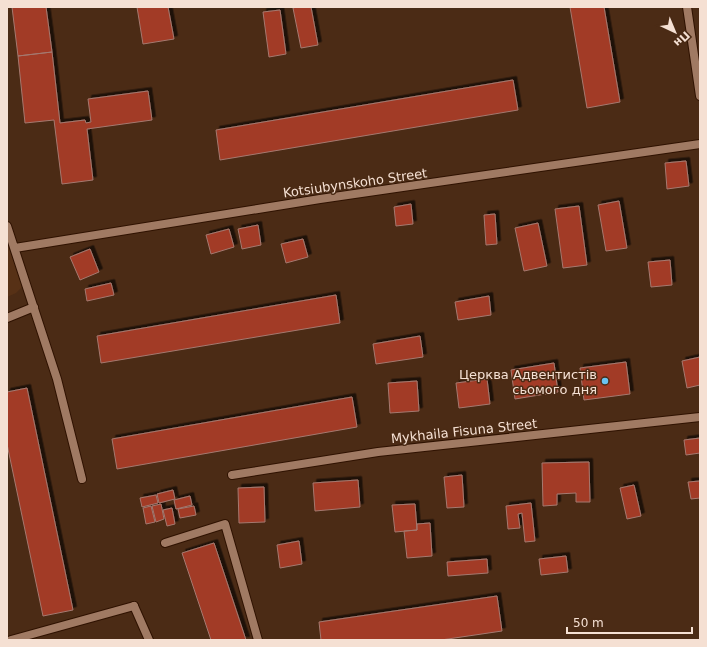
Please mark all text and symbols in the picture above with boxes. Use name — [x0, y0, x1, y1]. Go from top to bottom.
north arrow — [655, 12, 695, 52]
text: Пн — [671, 28, 692, 49]
street label: Kotsiubynskoho Street — [282, 165, 428, 201]
place label: Церква Адвентистів сьомого дня — [459, 367, 597, 397]
marker: Церква Адвентистів сьомого дня — [600, 376, 610, 386]
street label: Mykhaila Fisuna Street — [390, 416, 538, 446]
scale bar — [567, 609, 692, 635]
text: 50 m — [573, 616, 604, 630]

